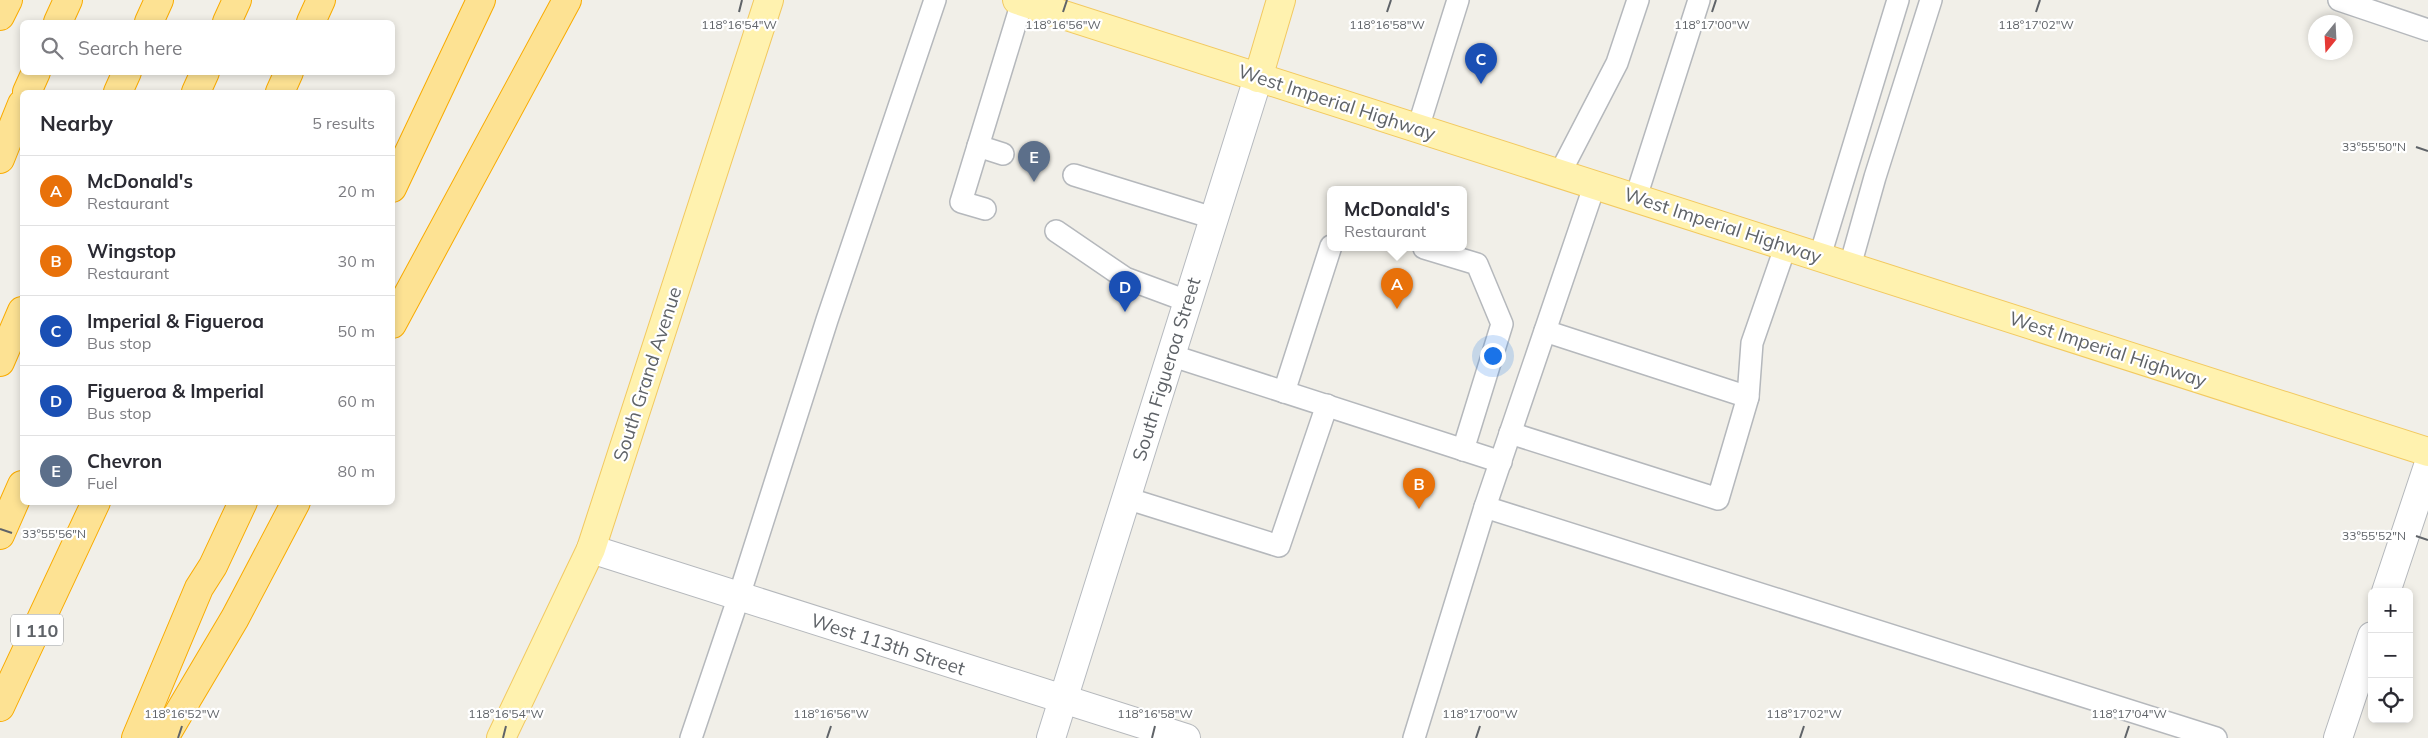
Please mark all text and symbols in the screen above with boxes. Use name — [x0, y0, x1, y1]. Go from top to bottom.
north arrow — [2308, 15, 2353, 60]
text: 118°16'54"W — [701, 17, 777, 32]
text: 118°16'56"W — [1025, 17, 1101, 32]
text: 118°16'58"W — [1349, 17, 1425, 32]
text: 118°17'00"W — [1674, 17, 1750, 32]
text: 118°17'02"W — [1998, 17, 2074, 32]
search box — [20, 20, 395, 75]
icon: search — [38, 34, 66, 62]
text: Search here — [78, 36, 182, 60]
pin: C — [1465, 43, 1497, 84]
street label: West Imperial Highway — [1235, 59, 1439, 145]
text: Nearby — [40, 110, 113, 136]
text: 5 results — [312, 113, 375, 133]
text: 33°55'50"N — [2342, 139, 2406, 154]
pin: E — [1018, 141, 1050, 182]
text: McDonald's — [87, 169, 193, 193]
text: A — [50, 181, 62, 201]
text: 20 m — [338, 181, 375, 201]
street label: West Imperial Highway — [1621, 182, 1825, 268]
popup — [1327, 186, 1467, 251]
text: Restaurant — [87, 193, 169, 213]
text: McDonald's — [1344, 197, 1450, 221]
text: Restaurant — [1344, 221, 1426, 241]
text: Wingstop — [87, 239, 176, 263]
text: B — [50, 251, 62, 271]
text: 30 m — [338, 251, 375, 271]
text: Restaurant — [87, 263, 169, 283]
pin: A — [1381, 268, 1413, 309]
pin: D — [1109, 271, 1141, 312]
street label: South Figueroa Street — [1127, 274, 1205, 464]
street label: South Grand Avenue — [607, 284, 687, 464]
street label: West Imperial Highway — [2006, 306, 2210, 392]
text: Imperial & Figueroa — [87, 309, 264, 333]
text: C — [51, 321, 61, 341]
text: 50 m — [338, 321, 375, 341]
text: Bus stop — [87, 333, 151, 353]
your location — [1480, 343, 1506, 369]
text: Figueroa & Imperial — [87, 379, 264, 403]
text: D — [50, 391, 62, 411]
text: 60 m — [338, 391, 375, 411]
text: Bus stop — [87, 403, 151, 423]
text: Chevron — [87, 449, 162, 473]
text: E — [51, 461, 61, 481]
text: 80 m — [338, 461, 375, 481]
pin: B — [1403, 468, 1435, 509]
text: Fuel — [87, 473, 118, 493]
text: 33°55'56"N — [22, 526, 86, 541]
text: 33°55'52"N — [2342, 528, 2406, 543]
map controls — [2368, 588, 2413, 723]
button: + — [2368, 588, 2413, 633]
street label: West 113th Street — [808, 608, 968, 680]
road number: I 110 — [11, 614, 63, 646]
button: − — [2368, 633, 2413, 678]
button: locate — [2368, 678, 2413, 723]
text: 118°16'52"W — [144, 706, 220, 721]
text: 118°16'54"W — [468, 706, 544, 721]
text: 118°16'56"W — [793, 706, 869, 721]
text: 118°16'58"W — [1117, 706, 1193, 721]
text: 118°17'00"W — [1442, 706, 1518, 721]
text: 118°17'02"W — [1766, 706, 1842, 721]
text: 118°17'04"W — [2091, 706, 2167, 721]

